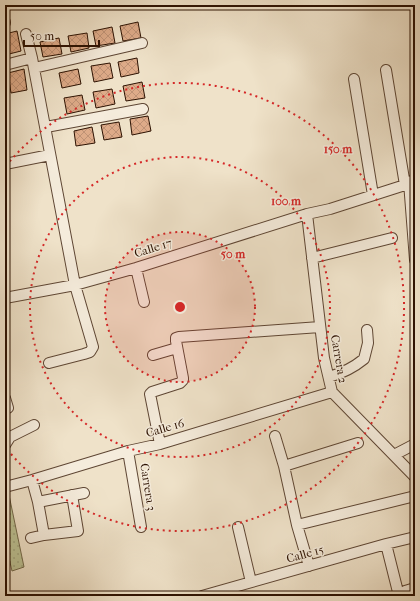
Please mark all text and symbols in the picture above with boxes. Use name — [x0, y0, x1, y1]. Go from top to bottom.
scale bar — [24, 22, 99, 48]
text: 50 m — [30, 29, 54, 43]
text: 150 m — [324, 142, 353, 156]
text: 100 m — [271, 194, 302, 208]
street label: Calle 17 — [132, 236, 174, 260]
text: 50 m — [221, 247, 246, 261]
centre of rings — [173, 300, 187, 314]
street label: Carrera 2 — [328, 334, 350, 384]
street label: Calle 16 — [144, 416, 186, 440]
street label: Carrera 3 — [137, 462, 159, 512]
street label: Calle 15 — [285, 542, 325, 566]

